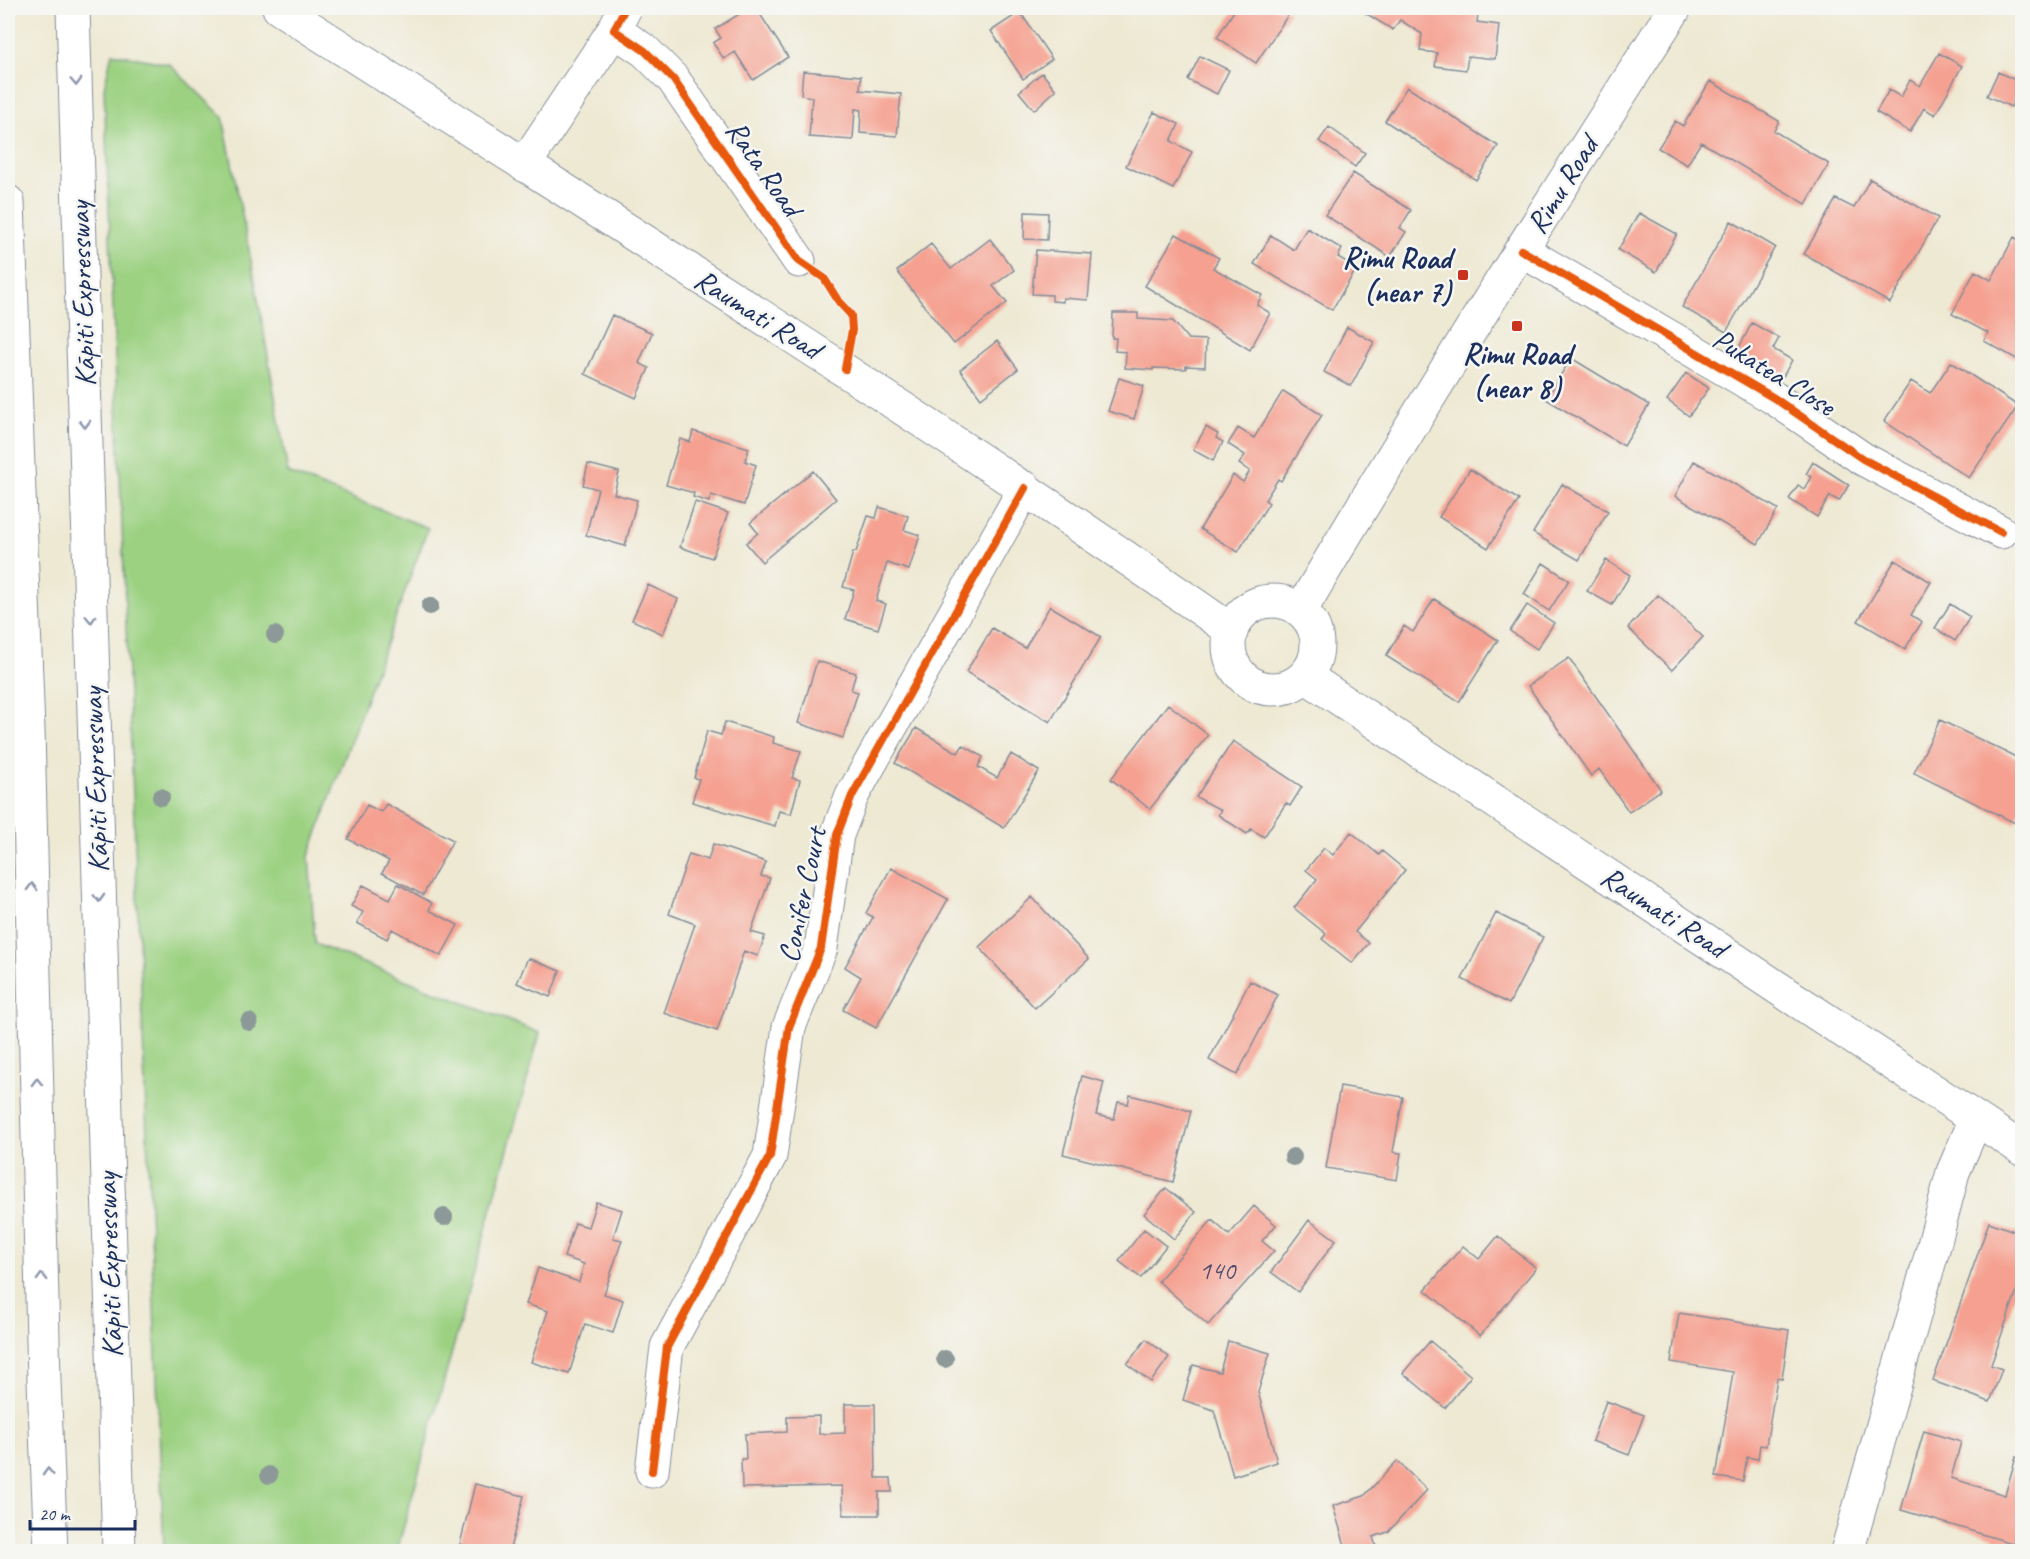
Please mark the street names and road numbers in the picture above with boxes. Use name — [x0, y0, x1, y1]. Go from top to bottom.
street label: Rata Road — [717, 113, 813, 227]
street label: Rimu Road — [1517, 126, 1609, 241]
street label: Kāpiti Expressway — [60, 198, 104, 387]
street label: Raumati Road — [688, 260, 832, 370]
street label: Pukatea Close — [1706, 320, 1844, 426]
street label: Kāpiti Expressway — [73, 684, 117, 873]
street label: Conifer Court — [769, 821, 835, 966]
street label: Raumati Road — [1594, 857, 1738, 969]
street label: Kāpiti Expressway — [87, 1169, 131, 1358]

